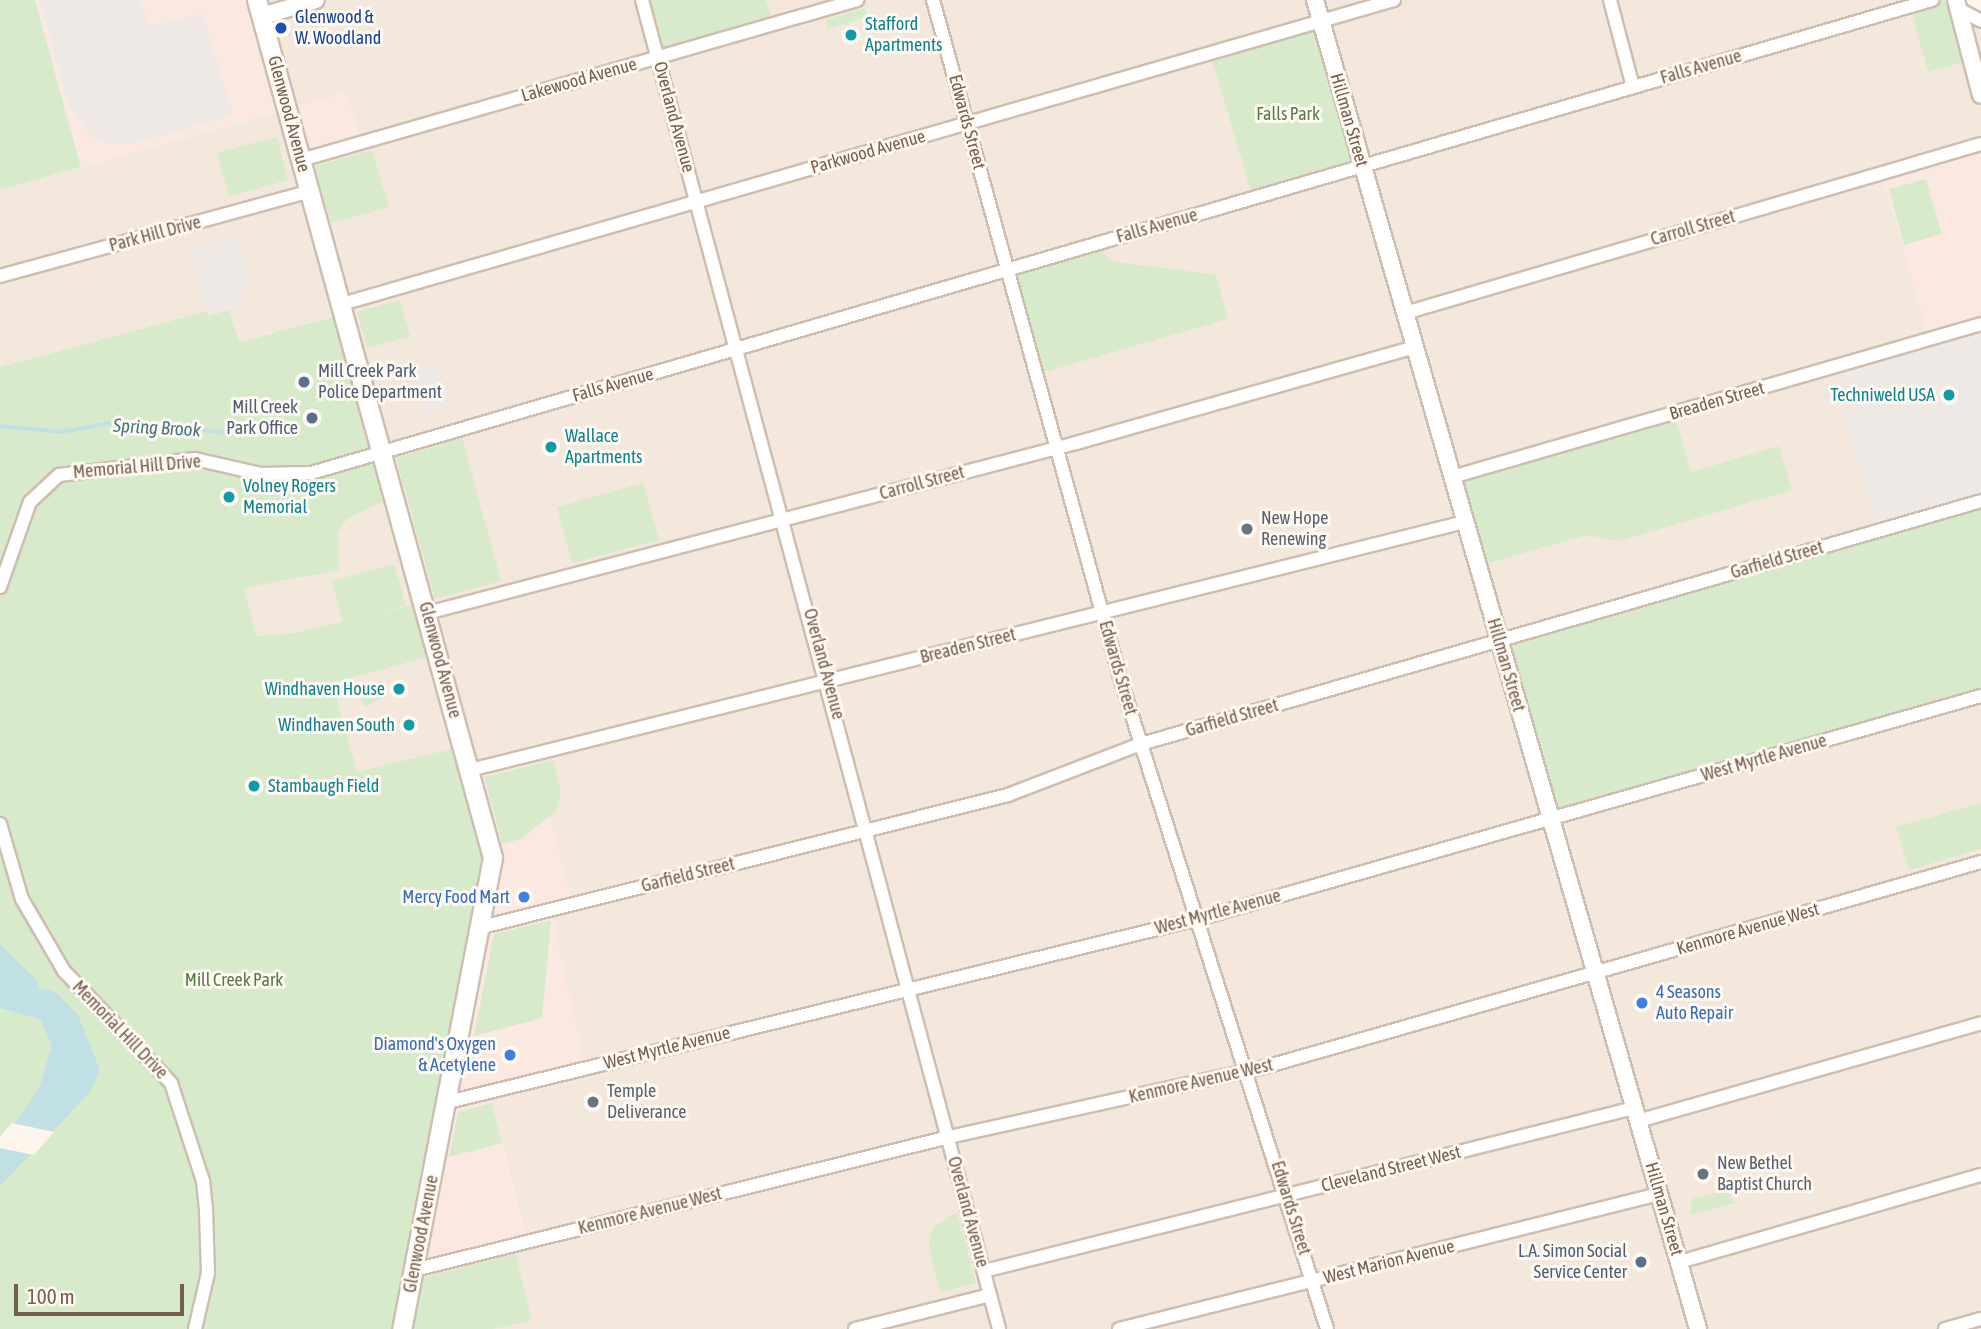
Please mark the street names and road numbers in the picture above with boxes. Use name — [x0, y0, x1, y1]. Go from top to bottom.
street label: Falls Avenue — [1658, 45, 1744, 89]
street label: Lakewood Avenue — [519, 53, 639, 107]
street label: Glenwood Avenue — [263, 54, 315, 174]
street label: Overland Avenue — [649, 59, 699, 175]
street label: Hillman Street — [1325, 71, 1373, 169]
street label: Edwards Street — [944, 72, 990, 172]
street label: Parkwood Avenue — [808, 125, 928, 179]
street label: Falls Avenue — [1114, 204, 1200, 248]
street label: Carroll Street — [1648, 206, 1738, 250]
street label: Park Hill Drive — [107, 211, 203, 257]
street label: Falls Avenue — [570, 363, 656, 407]
street label: Breaden Street — [1667, 377, 1767, 425]
street label: Memorial Hill Drive — [72, 451, 202, 483]
street label: Carroll Street — [877, 461, 967, 505]
street label: Garfield Street — [1728, 536, 1826, 584]
street label: Glenwood Avenue — [414, 600, 466, 720]
street label: Overland Avenue — [799, 606, 849, 722]
street label: Hillman Street — [1482, 616, 1530, 714]
street label: Edwards Street — [1094, 618, 1142, 718]
street label: Breaden Street — [918, 624, 1018, 668]
street label: Garfield Street — [1183, 694, 1281, 742]
street label: West Myrtle Avenue — [1699, 730, 1829, 786]
street label: Garfield Street — [639, 853, 737, 897]
street label: West Myrtle Avenue — [1153, 885, 1283, 939]
street label: Kenmore Avenue West — [1674, 898, 1822, 960]
street label: Memorial Hill Drive — [68, 976, 172, 1084]
street label: West Myrtle Avenue — [602, 1022, 732, 1074]
street label: Kenmore Avenue West — [1127, 1054, 1275, 1108]
street label: Cleveland Street West — [1319, 1141, 1463, 1197]
street label: Overland Avenue — [943, 1154, 993, 1270]
street label: Edwards Street — [1266, 1158, 1316, 1258]
street label: Hillman Street — [1640, 1160, 1688, 1258]
street label: Glenwood Avenue — [399, 1173, 443, 1295]
street label: Kenmore Avenue West — [576, 1183, 724, 1239]
street label: West Marion Avenue — [1321, 1235, 1457, 1289]

